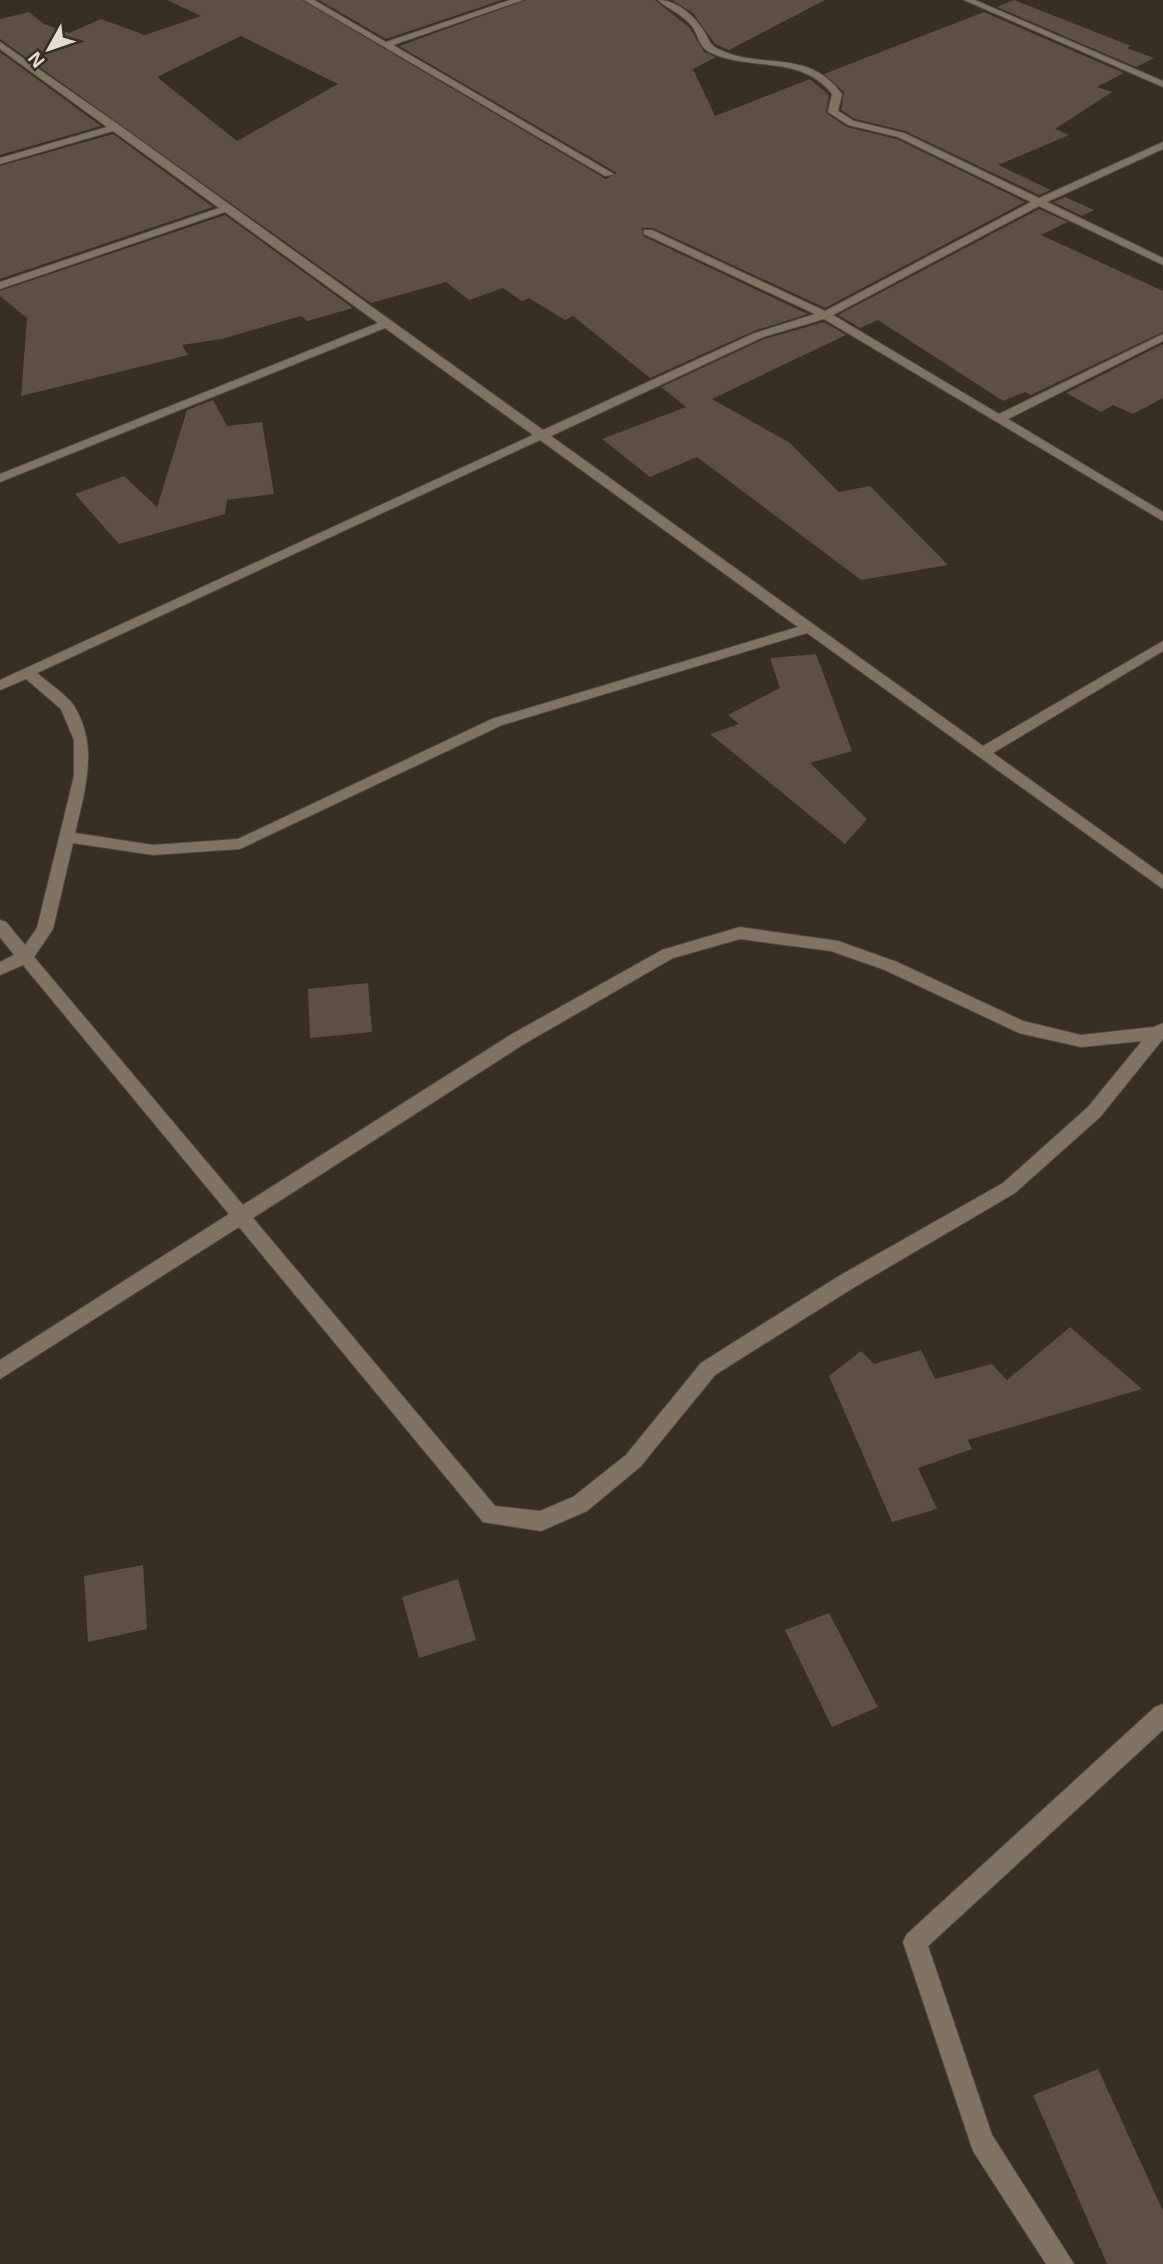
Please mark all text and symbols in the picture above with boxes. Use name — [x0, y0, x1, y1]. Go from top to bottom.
north arrow — [14, 14, 84, 84]
text: N — [24, 48, 49, 72]

